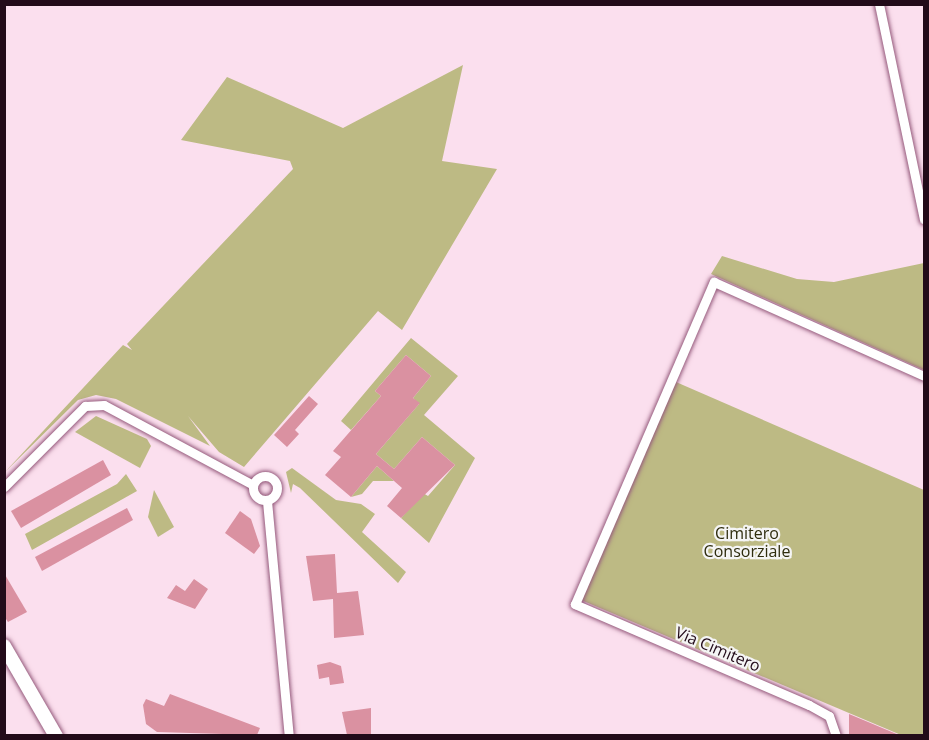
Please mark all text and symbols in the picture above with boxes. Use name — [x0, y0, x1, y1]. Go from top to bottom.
park label: Cimitero Consorziale — [704, 523, 790, 561]
street label: Via Cimitero — [673, 622, 763, 676]

